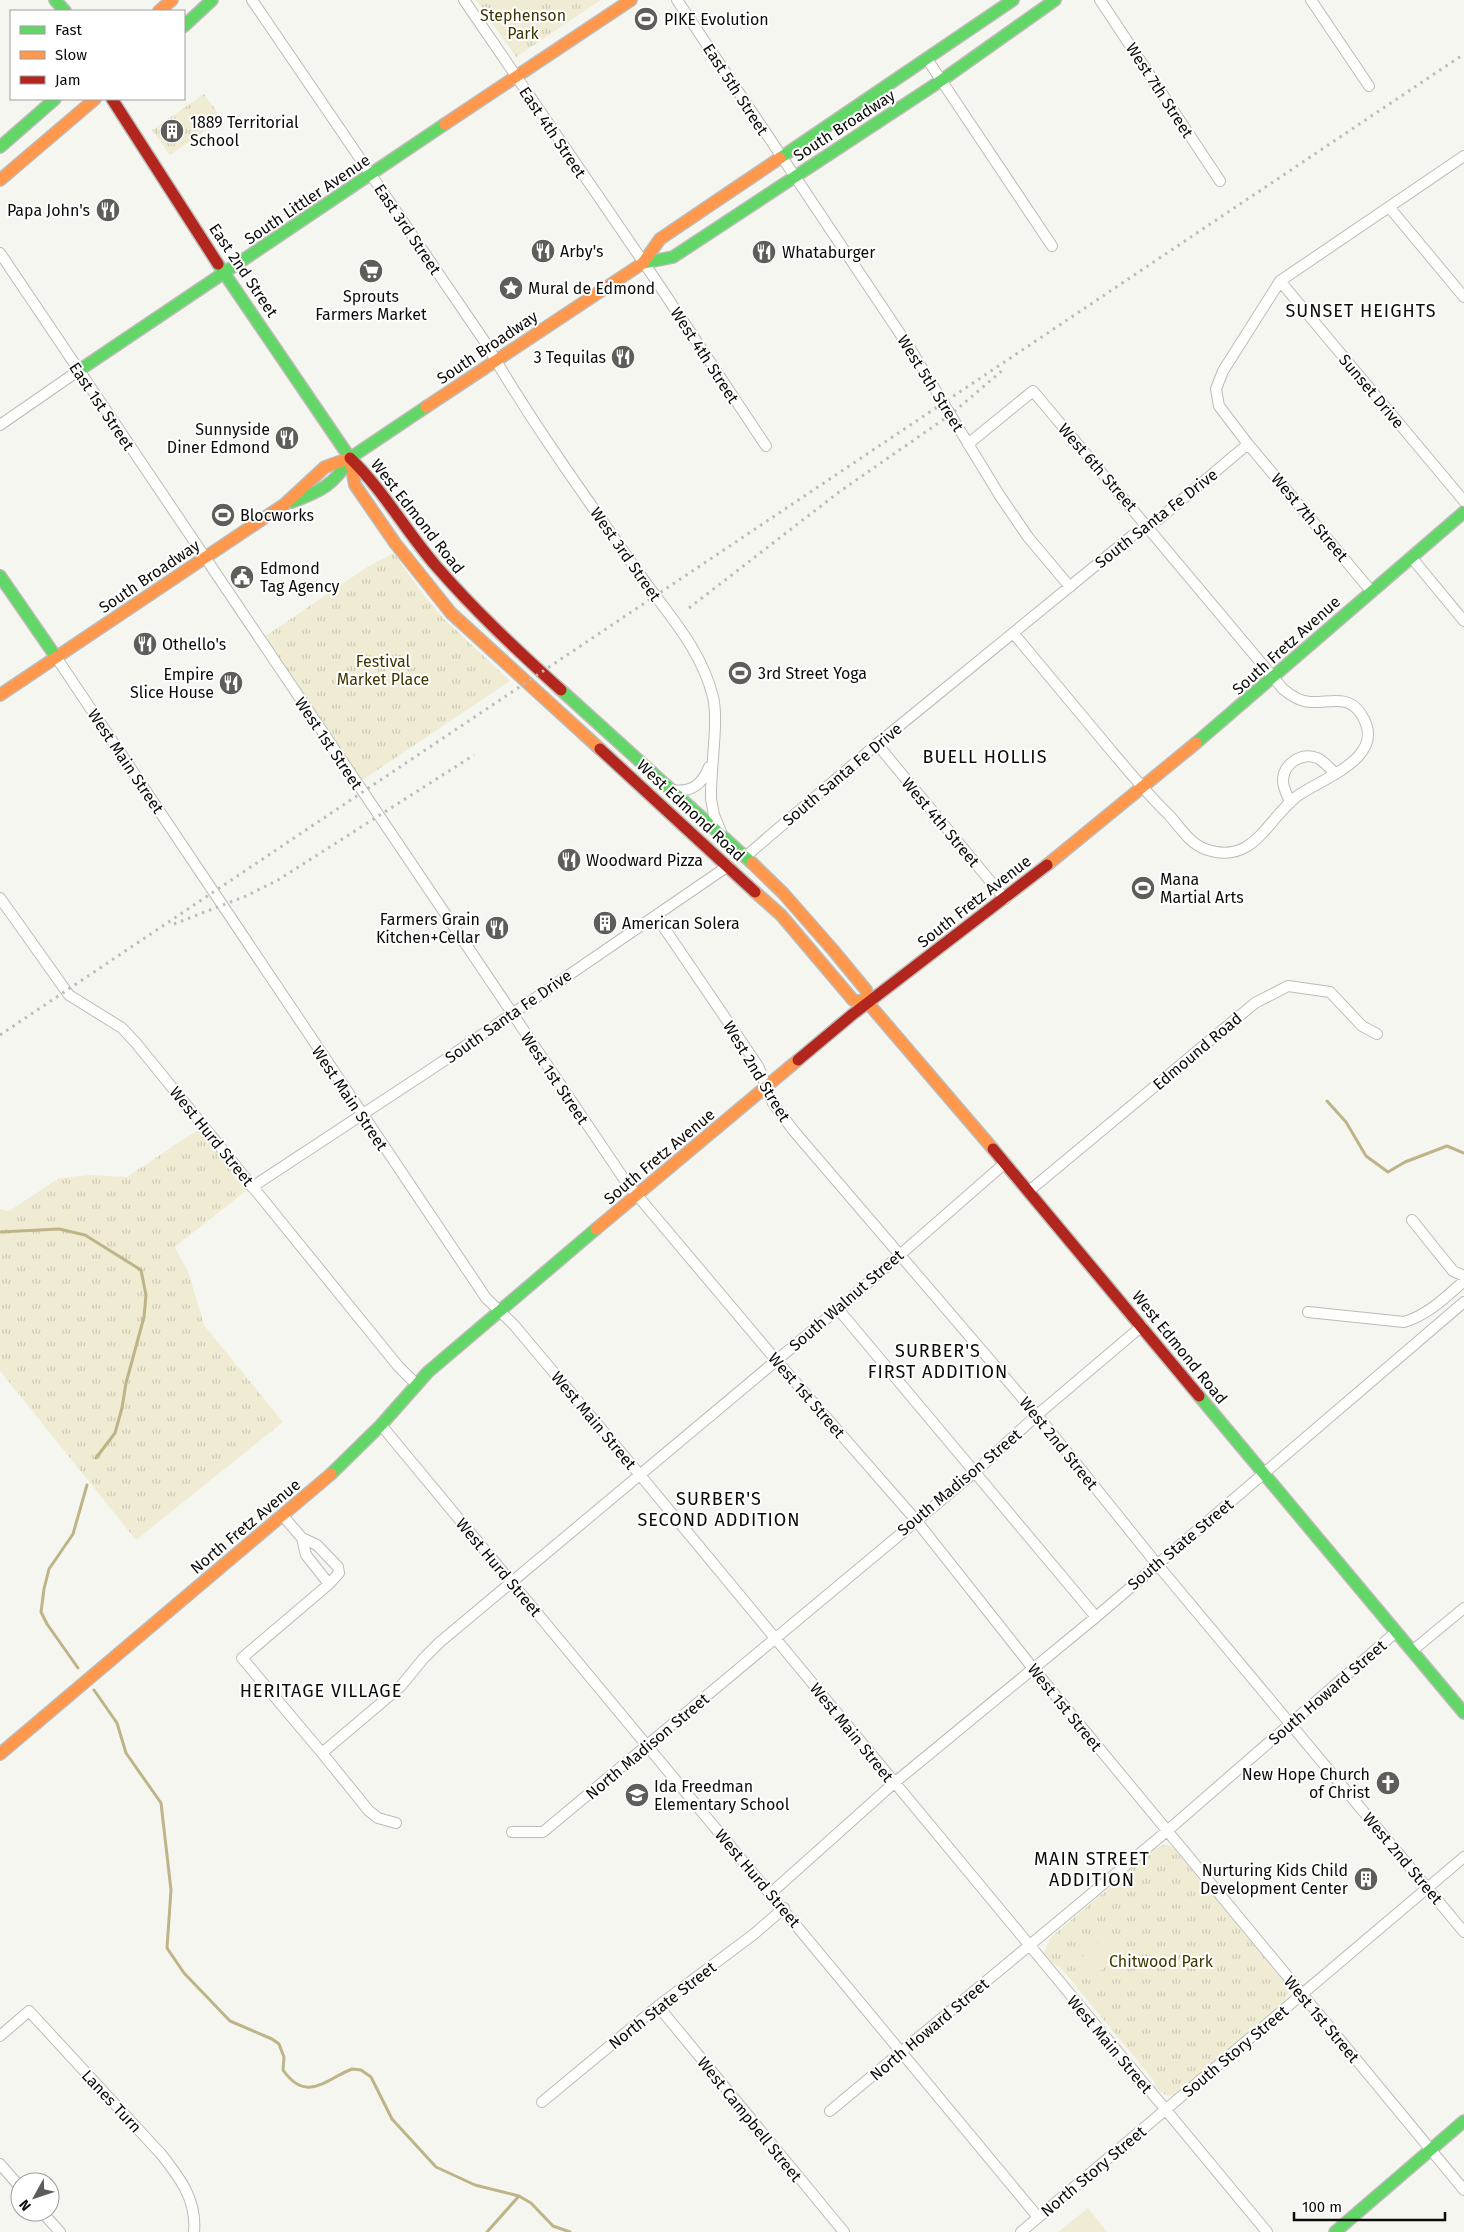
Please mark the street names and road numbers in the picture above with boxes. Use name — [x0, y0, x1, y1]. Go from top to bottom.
street label: West 7th Street — [1122, 39, 1197, 141]
street label: East 5th Street — [699, 40, 772, 139]
street label: East 4th Street — [515, 83, 590, 182]
street label: South Broadway — [790, 85, 899, 165]
street label: South Littler Avenue — [241, 150, 374, 249]
street label: East 3rd Street — [370, 180, 445, 278]
street label: East 2nd Street — [205, 220, 282, 321]
street label: West 4th Street — [667, 304, 743, 407]
street label: South Broadway — [433, 307, 541, 388]
street label: West 5th Street — [893, 332, 968, 435]
street label: Sunset Drive — [1335, 350, 1408, 432]
street label: East 1st Street — [65, 359, 138, 454]
street label: West 6th Street — [1054, 419, 1141, 515]
street label: West Edmond Road — [367, 455, 468, 577]
street label: South Santa Fe Drive — [1091, 465, 1221, 572]
street label: West 7th Street — [1267, 469, 1352, 565]
street label: West 3rd Street — [586, 504, 665, 605]
street label: South Broadway — [95, 536, 203, 617]
street label: South Fretz Avenue — [1228, 592, 1344, 699]
street label: West 1st Street — [291, 694, 367, 793]
street label: West Main Street — [84, 705, 168, 817]
street label: South Santa Fe Drive — [779, 719, 906, 830]
street label: West Edmond Road — [633, 756, 748, 865]
street label: West 4th Street — [898, 774, 984, 871]
street label: South Fretz Avenue — [914, 851, 1035, 952]
street label: South Santa Fe Drive — [441, 966, 575, 1067]
street label: Edmound Road — [1149, 1009, 1246, 1094]
street label: West 2nd Street — [719, 1018, 794, 1125]
street label: West 1st Street — [517, 1029, 593, 1128]
street label: West Main Street — [308, 1042, 392, 1154]
street label: West Hurd Street — [166, 1083, 258, 1190]
street label: South Fretz Avenue — [600, 1105, 719, 1208]
street label: South Walnut Street — [785, 1246, 907, 1355]
street label: West Edmond Road — [1128, 1287, 1231, 1408]
street label: West 1st Street — [764, 1349, 849, 1442]
street label: West Main Street — [547, 1368, 640, 1473]
street label: West 2nd Street — [1015, 1393, 1102, 1494]
street label: South Madison Street — [894, 1425, 1025, 1540]
street label: North Fretz Avenue — [186, 1475, 304, 1578]
street label: South State Street — [1124, 1495, 1237, 1594]
street label: West Hurd Street — [452, 1514, 545, 1620]
street label: South Howard Street — [1265, 1636, 1390, 1749]
street label: West 1st Street — [1024, 1660, 1106, 1755]
street label: West Main Street — [806, 1679, 898, 1786]
street label: North Madison Street — [582, 1689, 713, 1803]
street label: West 2nd Street — [1359, 1809, 1447, 1908]
street label: West Hurd Street — [711, 1825, 804, 1931]
street label: North State Street — [605, 1957, 720, 2053]
street label: West 1st Street — [1280, 1972, 1363, 2067]
street label: North Howard Street — [866, 1974, 993, 2085]
street label: West Main Street — [1063, 1992, 1156, 2097]
street label: South Story Street — [1179, 2002, 1292, 2101]
street label: West Campbell Street — [693, 2053, 806, 2186]
street label: Lanes Turn — [78, 2066, 145, 2137]
street label: North Story Street — [1037, 2122, 1150, 2221]

